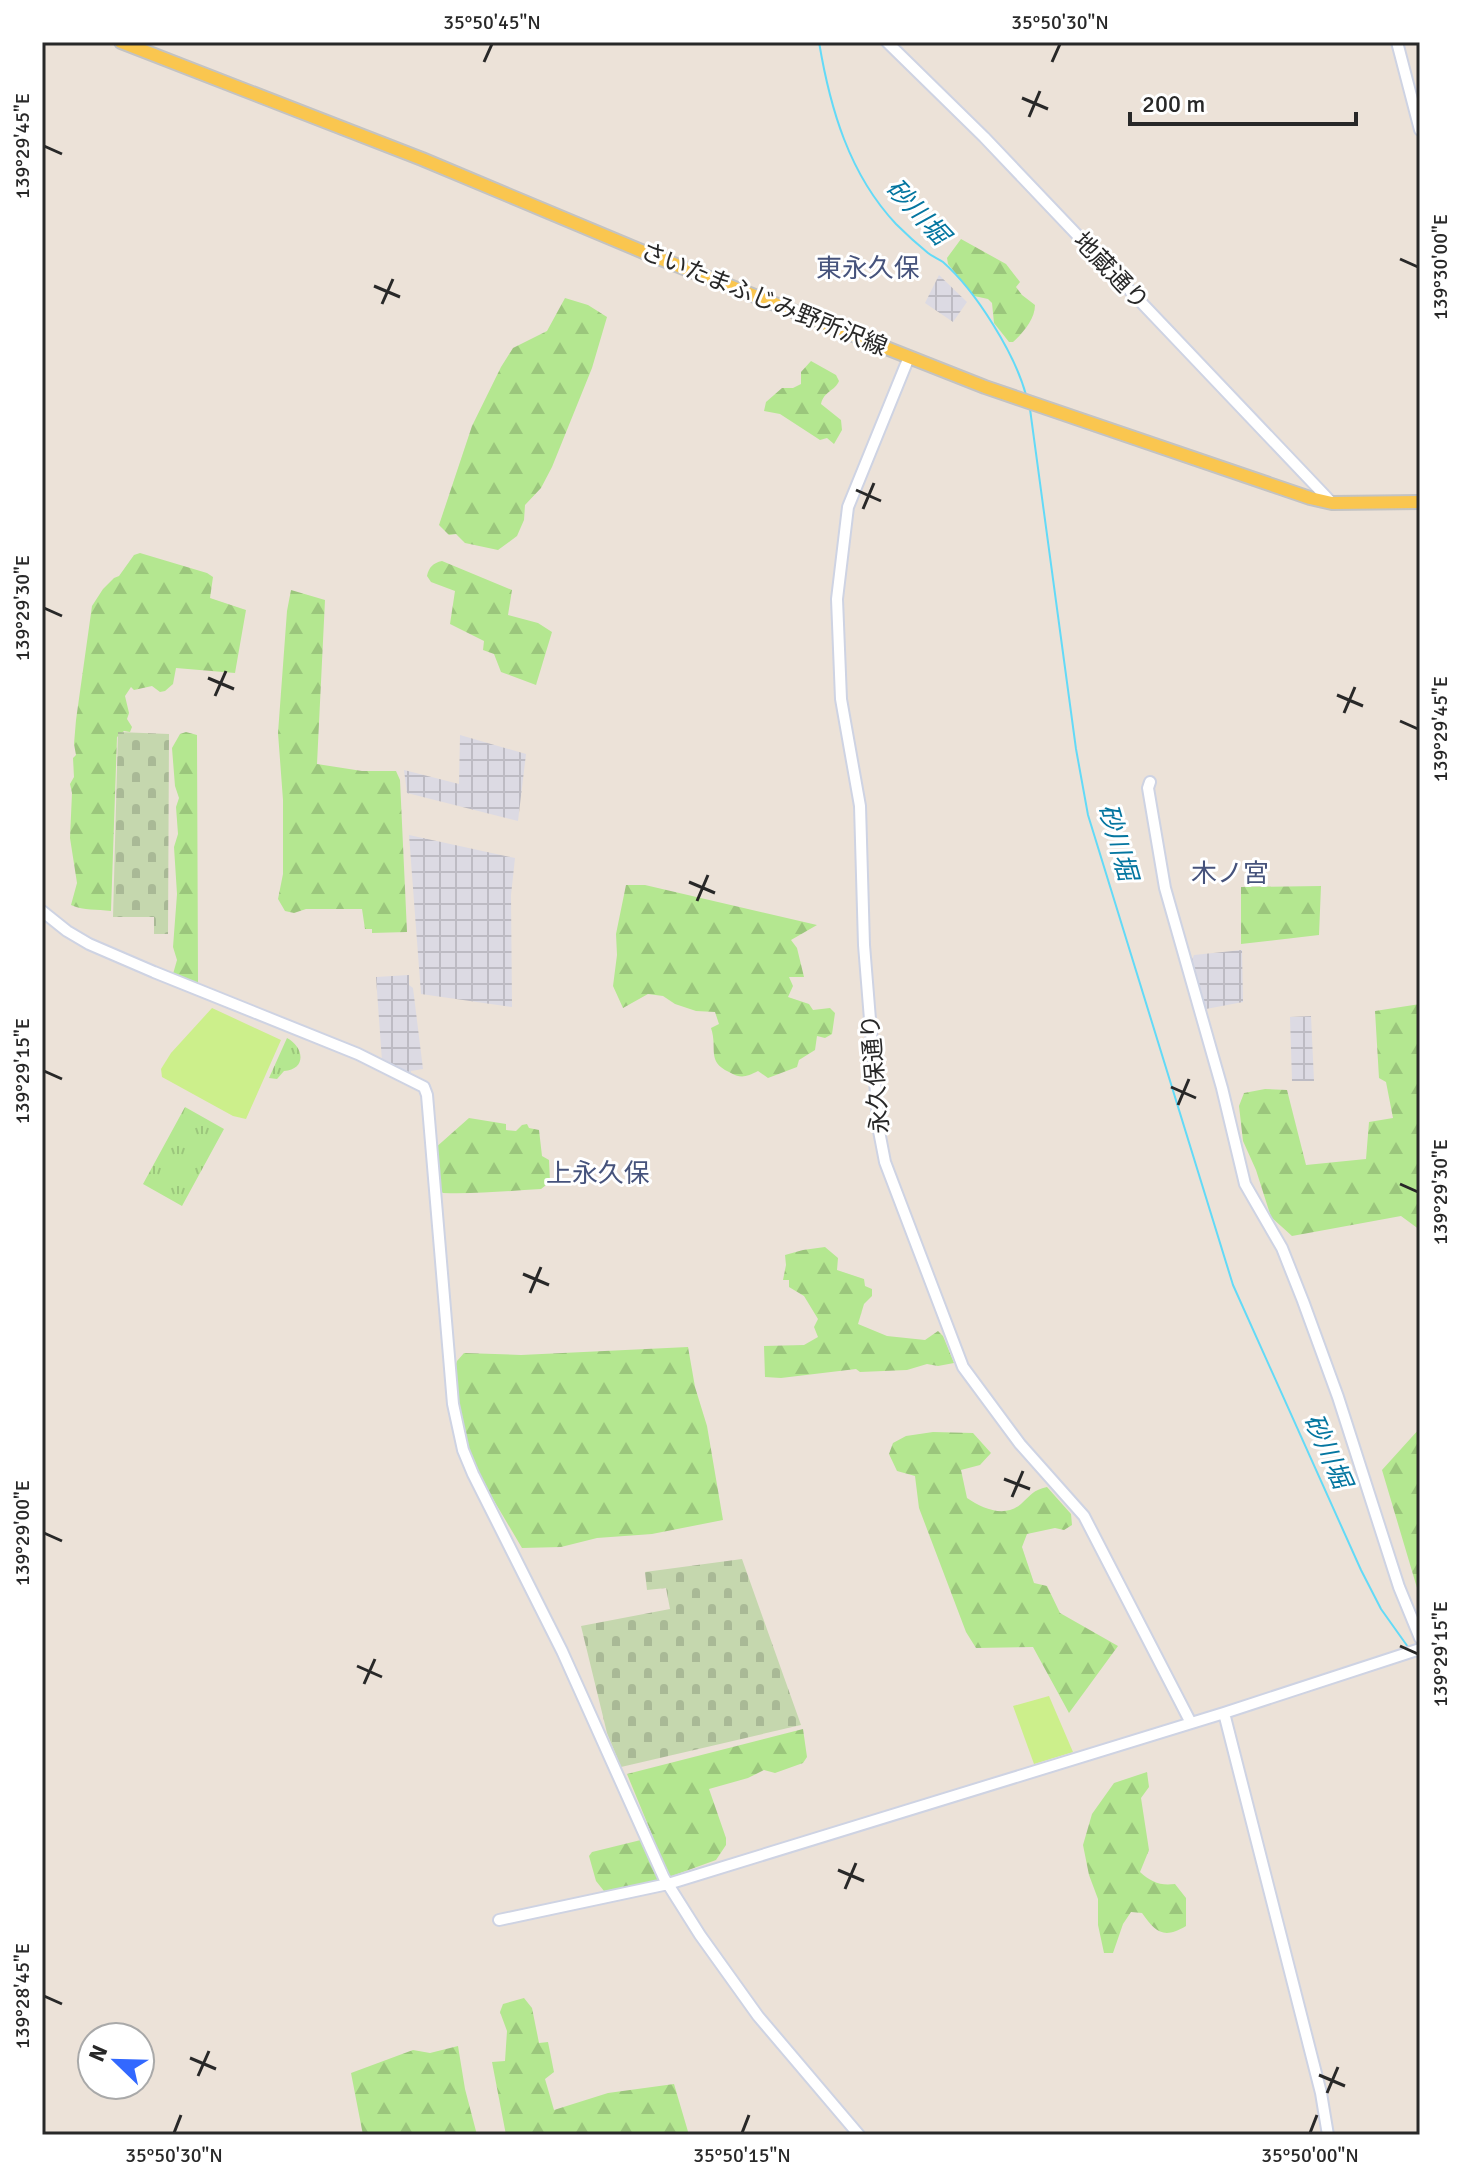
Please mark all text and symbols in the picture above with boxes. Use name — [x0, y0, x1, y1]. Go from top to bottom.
text: 35°50'45"N — [443, 10, 541, 35]
text: 35°50'30"N — [1011, 10, 1109, 35]
scale bar — [1130, 76, 1356, 126]
text: 200 m — [1142, 89, 1205, 119]
text: 139°29'45"E — [10, 93, 35, 199]
water label: 砂川堀 — [879, 173, 958, 254]
text: 139°30'00"E — [1428, 214, 1453, 320]
street label: 地蔵通り — [1067, 226, 1155, 316]
street label: さいたまふじみ野所沢線 — [636, 236, 892, 362]
district label: 東永久保 — [816, 253, 920, 285]
text: 139°29'30"E — [10, 555, 35, 661]
text: 139°29'45"E — [1428, 676, 1453, 782]
water label: 砂川堀 — [1091, 800, 1144, 888]
district label: 木ノ宮 — [1191, 858, 1269, 890]
street label: 永久保通り — [855, 1013, 895, 1135]
text: 139°29'15"E — [10, 1018, 35, 1124]
text: 139°29'30"E — [1428, 1139, 1453, 1245]
district label: 上永久保 — [546, 1158, 650, 1190]
water label: 砂川堀 — [1297, 1409, 1359, 1497]
text: 139°29'00"E — [10, 1480, 35, 1586]
text: 139°29'15"E — [1428, 1601, 1453, 1707]
text: 139°28'45"E — [10, 1943, 35, 2049]
north arrow — [76, 2021, 156, 2101]
text: N — [83, 2041, 113, 2066]
text: 35°50'30"N — [125, 2143, 223, 2168]
text: 35°50'15"N — [693, 2143, 791, 2168]
text: 35°50'00"N — [1261, 2143, 1359, 2168]

